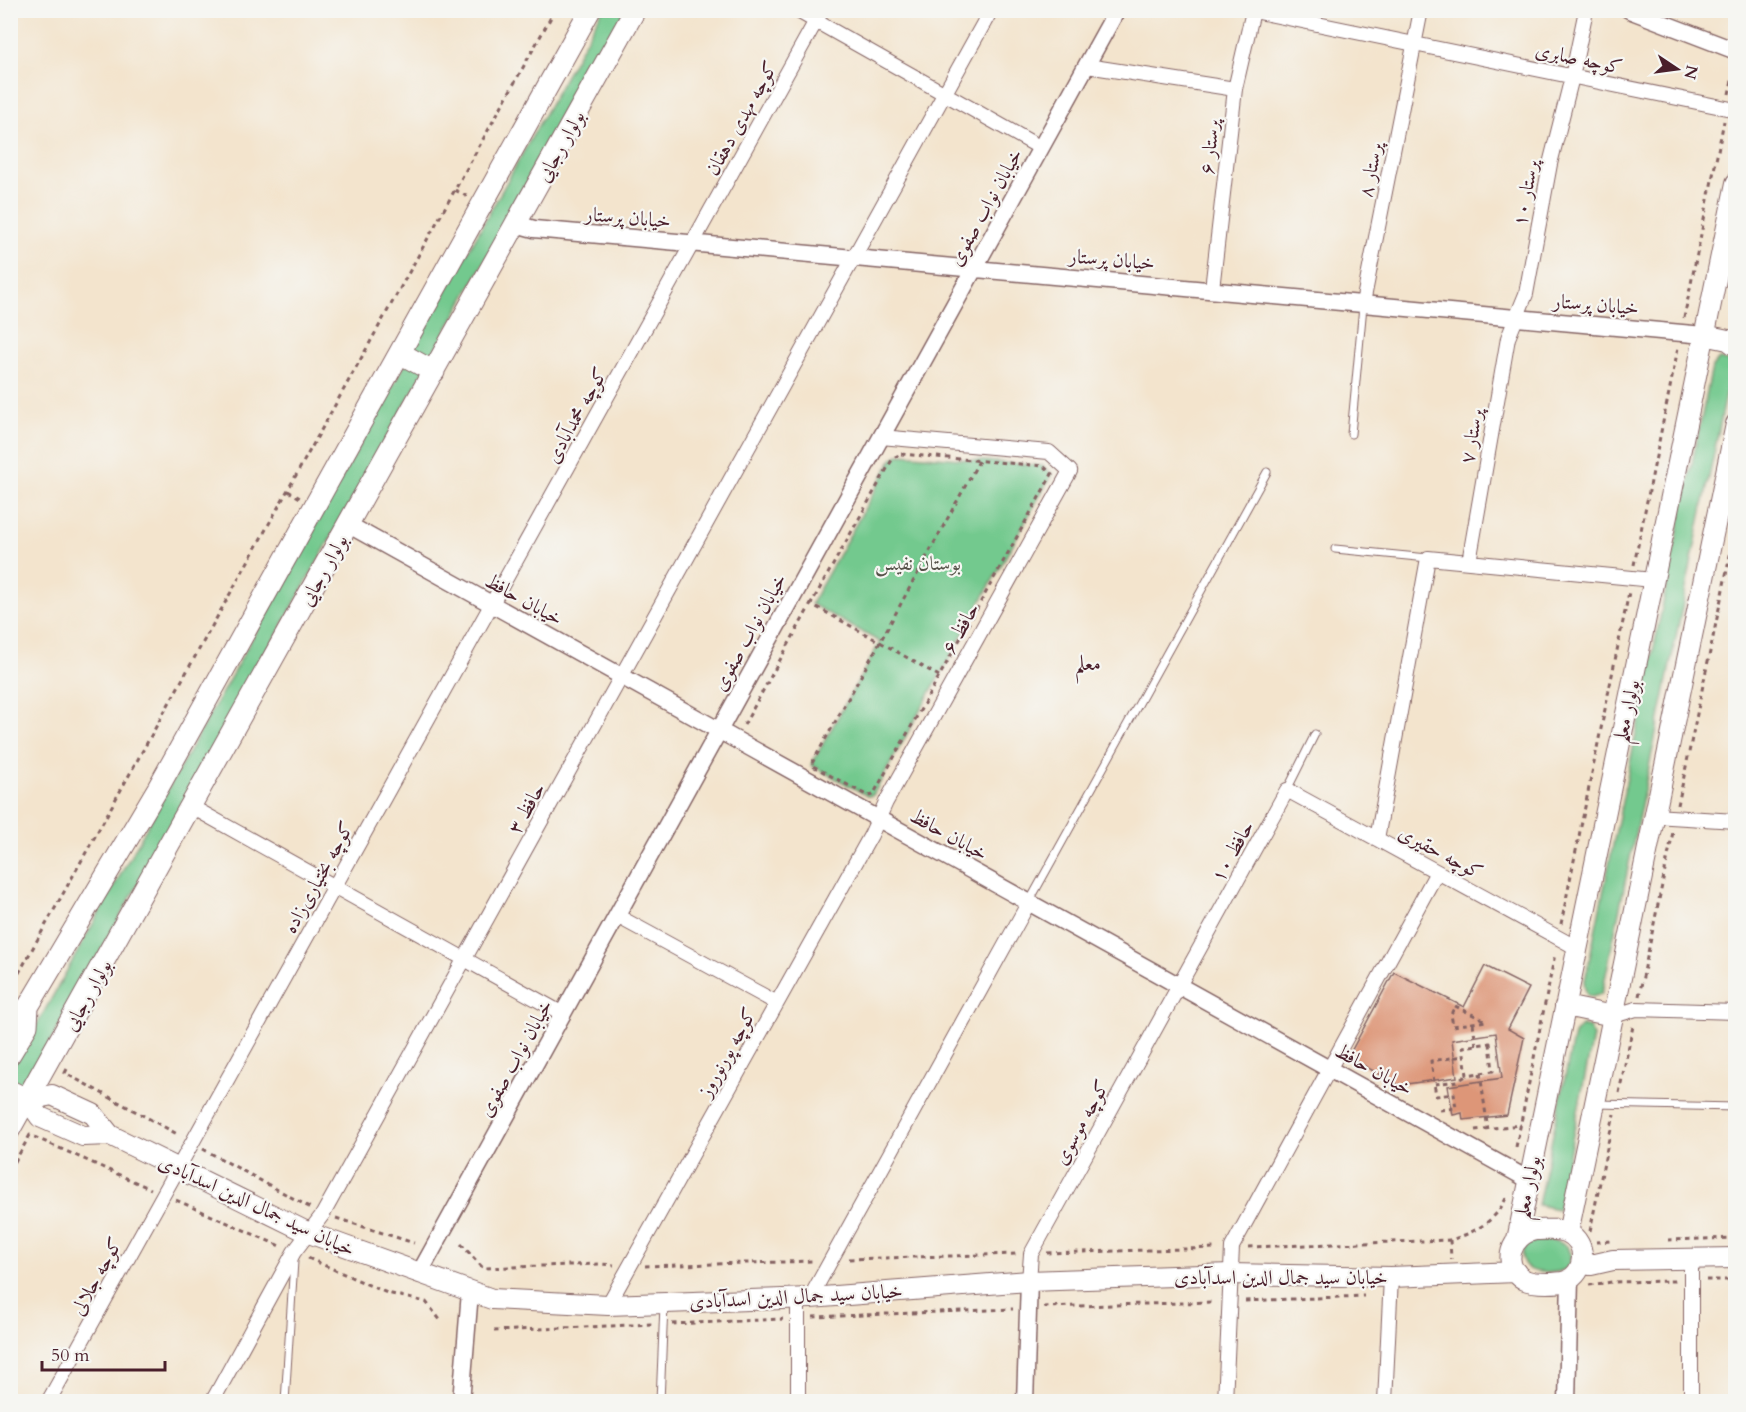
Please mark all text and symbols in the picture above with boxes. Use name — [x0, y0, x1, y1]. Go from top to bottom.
street label: کوچه صابری — [1533, 36, 1625, 81]
north arrow — [1647, 39, 1707, 99]
street label: کوچه مهدی دهقان — [699, 56, 784, 180]
text: N — [1678, 63, 1703, 81]
street label: بولوار رجایی — [530, 106, 591, 187]
street label: پرستار ۶ — [1193, 116, 1226, 176]
street label: پرستار ۸ — [1352, 138, 1389, 200]
street label: خیابان نواب صفوی — [942, 144, 1029, 271]
street label: پرستار ۱۰ — [1506, 155, 1546, 229]
street label: خیابان پرستار — [582, 200, 672, 235]
street label: خیابان پرستار — [1066, 242, 1156, 277]
street label: خیابان پرستار — [1550, 287, 1640, 322]
street label: کوچه محمدآبادی — [539, 362, 614, 468]
street label: پرستار ۷ — [1453, 404, 1490, 466]
street label: بولوار رجایی — [293, 530, 354, 611]
park label: بوستان نفیس — [875, 550, 961, 577]
street label: خیابان حافظ — [480, 567, 568, 632]
street label: خیابان نواب صفوی — [706, 569, 793, 696]
street label: حافظ ۶ — [935, 598, 986, 659]
district label: معلم — [1075, 649, 1101, 684]
street label: بولوار معلم — [1607, 677, 1653, 746]
street label: حافظ ۳ — [501, 778, 552, 839]
street label: خیابان حافظ — [905, 802, 993, 867]
street label: کوچه بختیاری‌زاده — [276, 816, 360, 938]
street label: حافظ ۱۰ — [1205, 816, 1260, 887]
street label: کوچه حقیری — [1394, 819, 1488, 886]
street label: بولوار رجایی — [57, 955, 118, 1036]
street label: خیابان نواب صفوی — [472, 995, 559, 1122]
street label: کوچه پورنوروز — [691, 1003, 764, 1104]
street label: خیابان حافظ — [1330, 1037, 1418, 1102]
street label: کوچه موسوی — [1047, 1075, 1116, 1170]
street label: خیابان سید جمال الدین اسدآبادی — [154, 1148, 359, 1263]
street label: بولوار معلم — [1508, 1153, 1554, 1222]
street label: کوچه جلالی — [64, 1232, 129, 1320]
street label: خیابان سید جمال الدین اسدآبادی — [1174, 1264, 1388, 1291]
street label: خیابان سید جمال الدین اسدآبادی — [688, 1277, 904, 1316]
scale bar — [42, 1334, 165, 1372]
text: 50 m — [51, 1343, 90, 1368]

